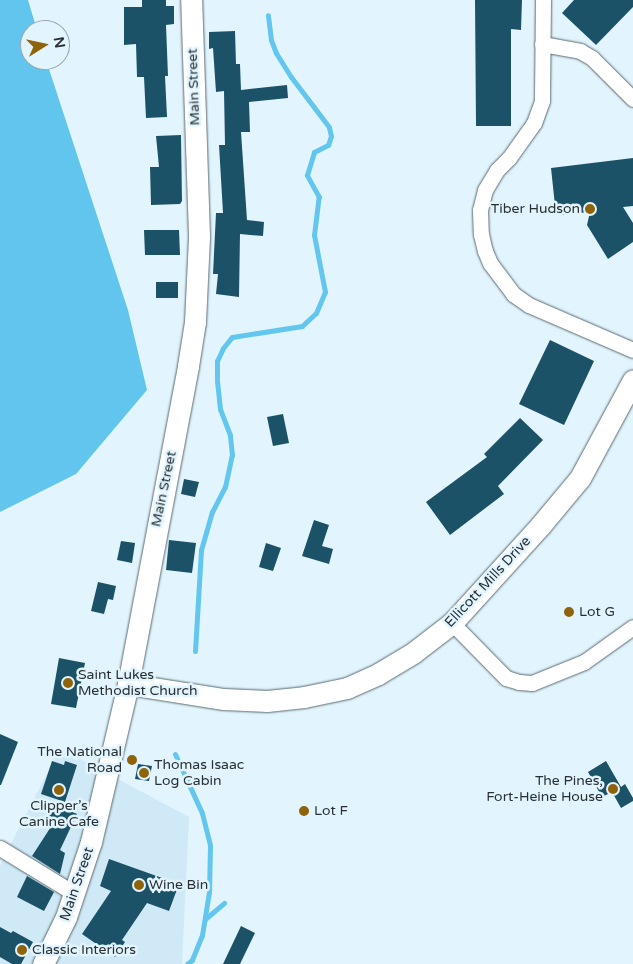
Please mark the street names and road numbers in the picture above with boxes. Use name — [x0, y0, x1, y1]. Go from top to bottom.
street label: Main Street — [184, 48, 204, 126]
street label: Main Street — [148, 450, 180, 528]
street label: Ellicott Mills Drive — [442, 533, 534, 631]
street label: Main Street — [57, 845, 97, 923]

